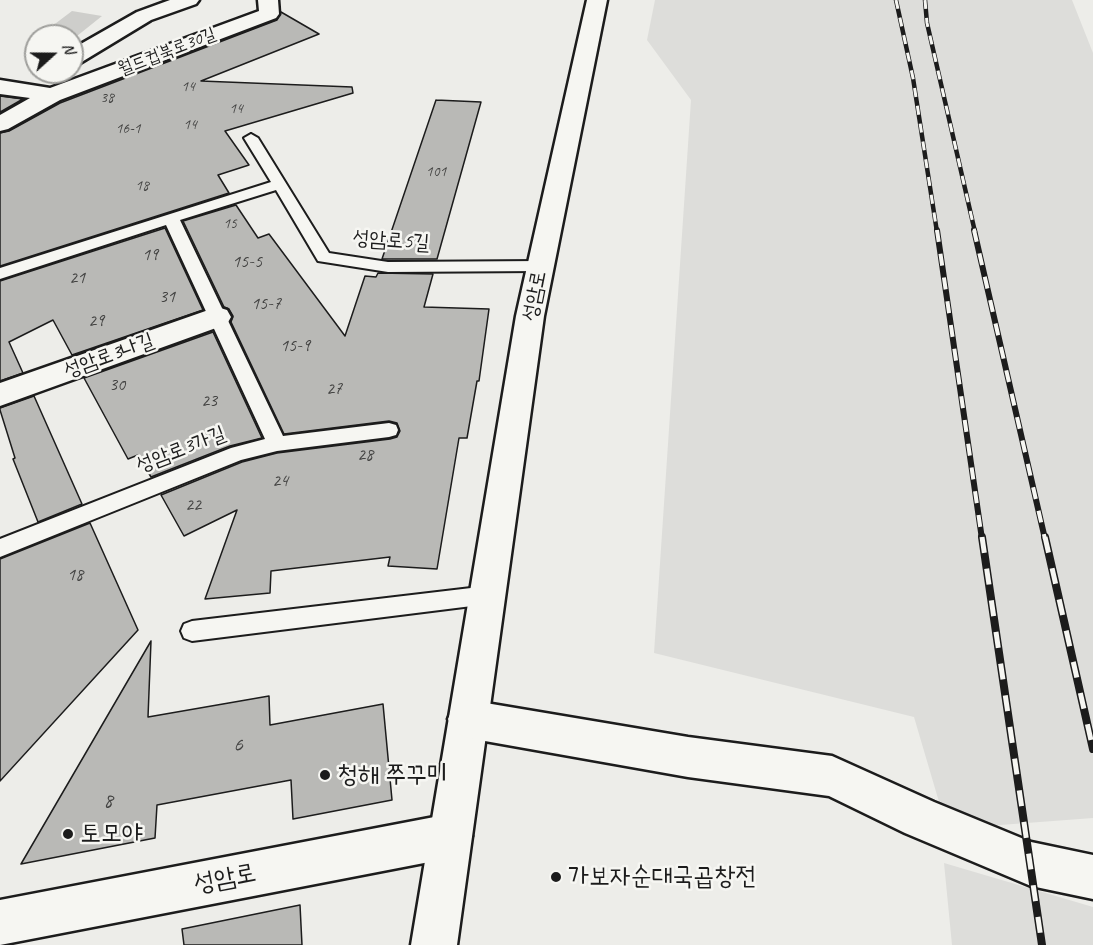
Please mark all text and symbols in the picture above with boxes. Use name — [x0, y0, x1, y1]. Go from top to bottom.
street label: 월드컵북로30길 — [115, 23, 219, 81]
north arrow — [24, 24, 84, 84]
text: N — [58, 40, 80, 56]
house number: 14 — [181, 78, 195, 96]
house number: 38 — [100, 89, 114, 107]
house number: 14 — [229, 100, 243, 118]
house number: 14 — [183, 116, 197, 134]
house number: 16-1 — [115, 120, 141, 138]
house number: 101 — [426, 163, 446, 181]
house number: 18 — [135, 177, 149, 195]
house number: 15 — [223, 215, 237, 233]
street label: 성암로5길 — [352, 226, 430, 256]
house number: 19 — [142, 244, 158, 266]
house number: 15-5 — [232, 251, 262, 273]
house number: 21 — [69, 267, 85, 289]
street label: 성암로 — [518, 269, 552, 323]
house number: 31 — [159, 286, 175, 308]
house number: 15-7 — [251, 293, 281, 315]
house number: 29 — [88, 310, 104, 332]
street label: 성암로3나길 — [61, 328, 157, 384]
house number: 15-9 — [280, 335, 310, 357]
house number: 30 — [109, 374, 125, 396]
house number: 27 — [326, 378, 342, 400]
house number: 23 — [201, 390, 217, 412]
street label: 성암로3가길 — [133, 421, 229, 479]
house number: 28 — [357, 444, 373, 466]
house number: 24 — [272, 470, 288, 492]
house number: 22 — [185, 494, 201, 516]
house number: 18 — [67, 564, 83, 586]
house number: 6 — [233, 732, 243, 758]
place label: 청해 쭈꾸미 — [337, 759, 448, 791]
marker: 청해 쭈꾸미 — [318, 768, 332, 782]
house number: 8 — [103, 788, 113, 814]
place label: 토모야 — [80, 818, 143, 850]
marker: 토모야 — [61, 827, 75, 841]
street label: 성암로 — [191, 858, 259, 900]
place label: 가보자순대국곱창전 — [568, 861, 756, 893]
marker: 가보자순대국곱창전 — [549, 870, 563, 884]

